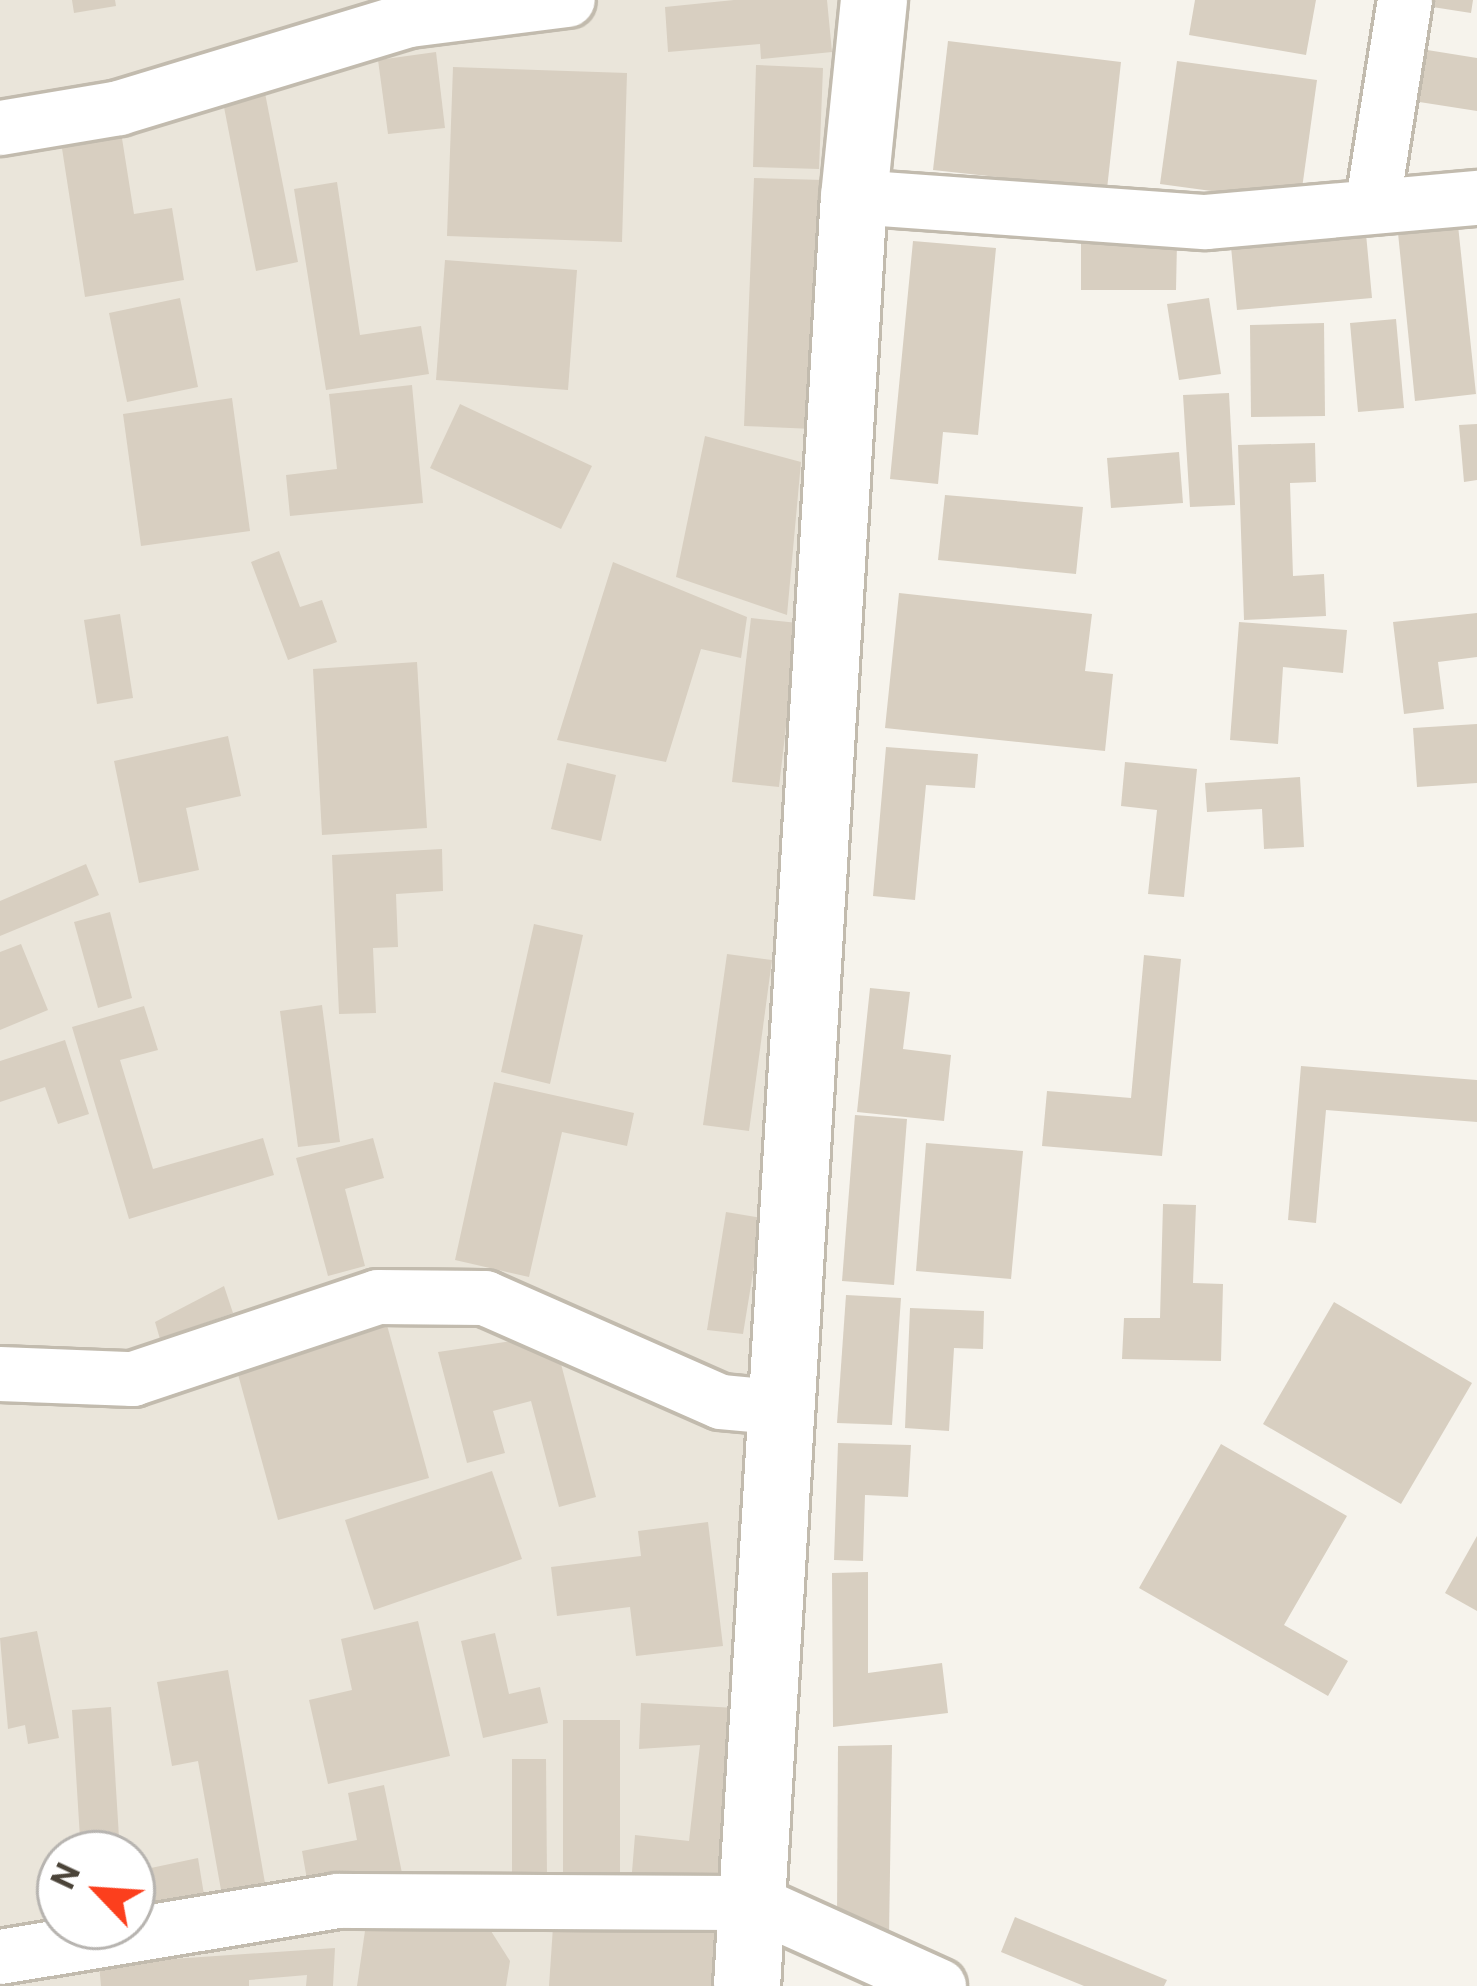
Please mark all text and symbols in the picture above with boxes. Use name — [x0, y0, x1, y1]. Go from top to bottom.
north arrow — [36, 1830, 156, 1950]
text: N — [43, 1857, 88, 1895]

